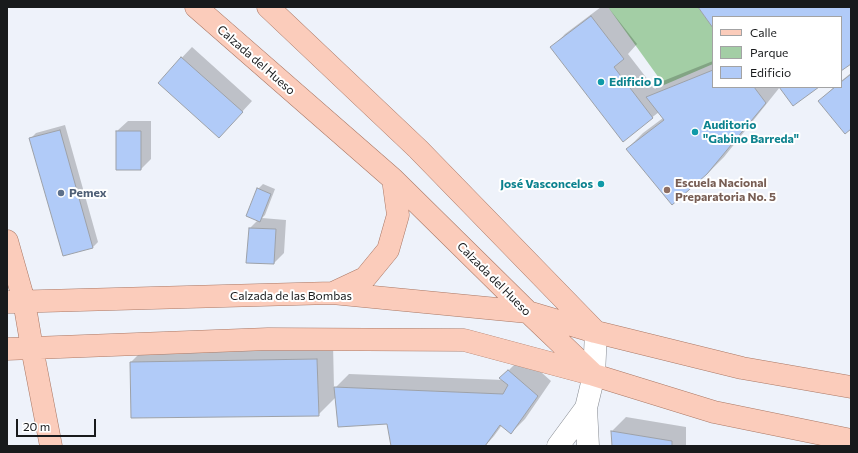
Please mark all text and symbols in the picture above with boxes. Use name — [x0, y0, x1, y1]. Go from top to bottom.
legend — [712, 16, 842, 88]
street label: Calzada del Hueso — [214, 22, 298, 98]
text: Calle — [750, 25, 777, 39]
text: Parque — [750, 45, 788, 59]
text: Edificio — [750, 65, 791, 79]
place label: Edificio D — [609, 75, 662, 89]
marker: Edificio D — [596, 77, 606, 87]
place label: Auditorio "Gabino Barreda" — [703, 118, 799, 146]
marker: Auditorio "Gabino Barreda" — [690, 127, 700, 137]
place label: Escuela Nacional Preparatoria No. 5 — [675, 176, 776, 204]
place label: José Vasconcelos — [500, 177, 593, 191]
marker: José Vasconcelos — [596, 179, 606, 189]
marker: Escuela Nacional Preparatoria No. 5 — [662, 185, 672, 195]
place label: Pemex — [69, 186, 107, 200]
marker: Pemex — [56, 188, 66, 198]
street label: Calzada del Hueso — [454, 239, 534, 319]
street label: Calzada de las Bombas — [230, 289, 352, 303]
scale bar — [18, 411, 98, 437]
text: 20 m — [23, 419, 50, 433]

